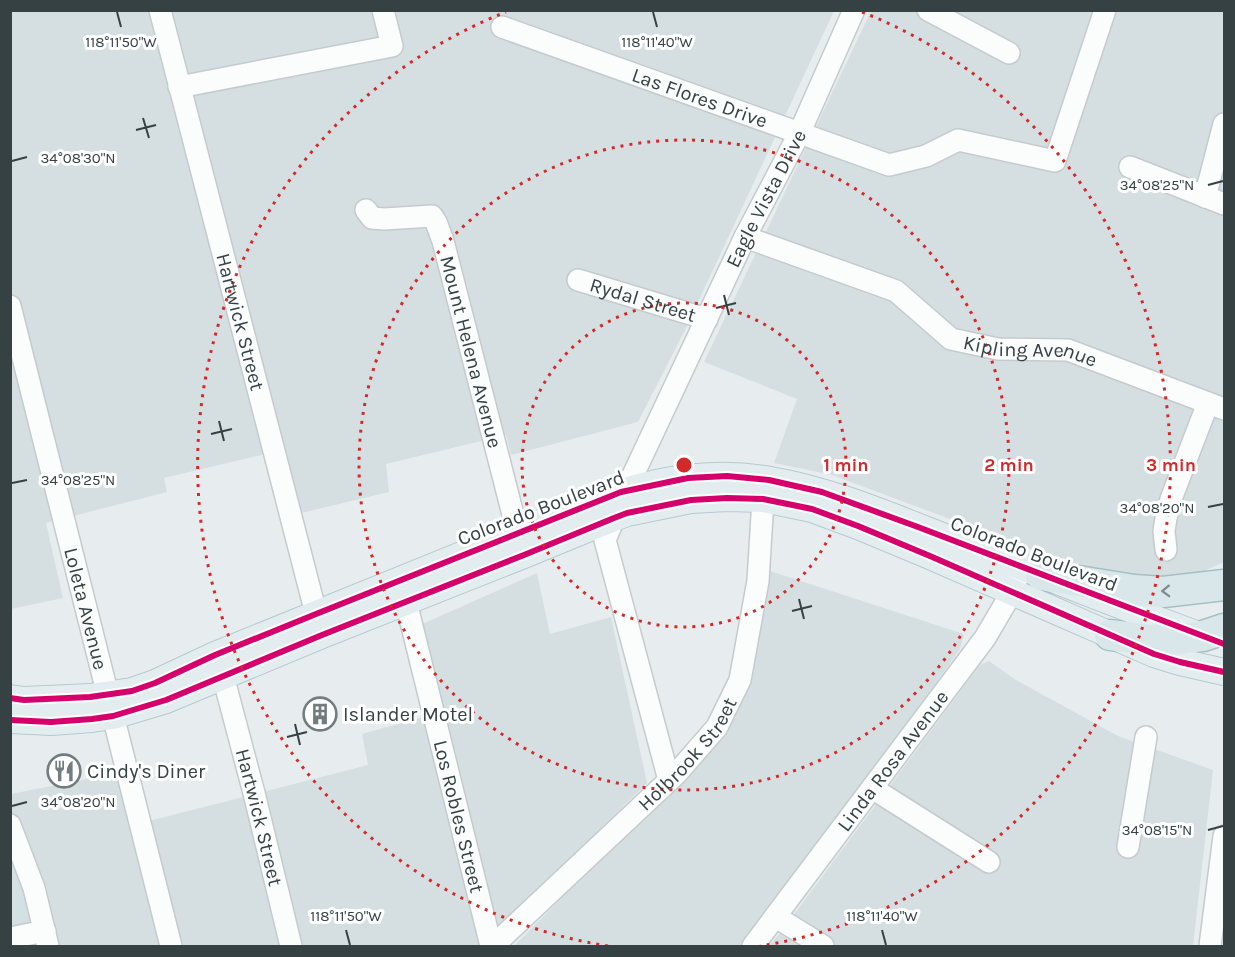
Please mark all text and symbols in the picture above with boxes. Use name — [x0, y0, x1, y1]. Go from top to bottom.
text: 118°11'50"W — [85, 33, 157, 51]
text: 118°11'40"W — [621, 33, 693, 51]
street label: Las Flores Drive — [629, 63, 771, 132]
street label: Eagle Vista Drive — [721, 126, 811, 271]
text: 34°08'30"N — [40, 149, 116, 167]
text: 34°08'25"N — [1120, 176, 1194, 194]
street label: Hartwick Street — [212, 251, 269, 393]
street label: Mount Helena Avenue — [436, 253, 507, 450]
street label: Rydal Street — [587, 273, 699, 327]
street label: Kipling Avenue — [961, 330, 1100, 371]
text: 1 min — [823, 454, 869, 476]
text: 2 min — [984, 454, 1034, 476]
text: 3 min — [1146, 454, 1196, 476]
centre of rings — [674, 455, 694, 475]
street label: Colorado Boulevard — [454, 466, 628, 550]
text: 34°08'25"N — [41, 471, 115, 489]
text: 34°08'20"N — [1120, 499, 1194, 517]
street label: Colorado Boulevard — [947, 512, 1121, 596]
street label: Loleta Avenue — [60, 545, 113, 672]
one-way arrow — [1162, 585, 1171, 597]
street label: Linda Rosa Avenue — [832, 686, 953, 836]
street label: Holbrook Street — [633, 693, 741, 815]
building icon: Islander Motel — [302, 696, 338, 732]
place label: Islander Motel — [343, 703, 473, 726]
street label: Los Robles Street — [429, 737, 489, 896]
street label: Hartwick Street — [231, 746, 288, 889]
restaurant icon: Cindy's Diner — [46, 753, 82, 789]
place label: Cindy's Diner — [87, 760, 206, 783]
text: 34°08'20"N — [41, 793, 115, 811]
text: 34°08'15"N — [1122, 821, 1192, 839]
text: 118°11'50"W — [310, 907, 382, 925]
text: 118°11'40"W — [846, 907, 918, 925]

